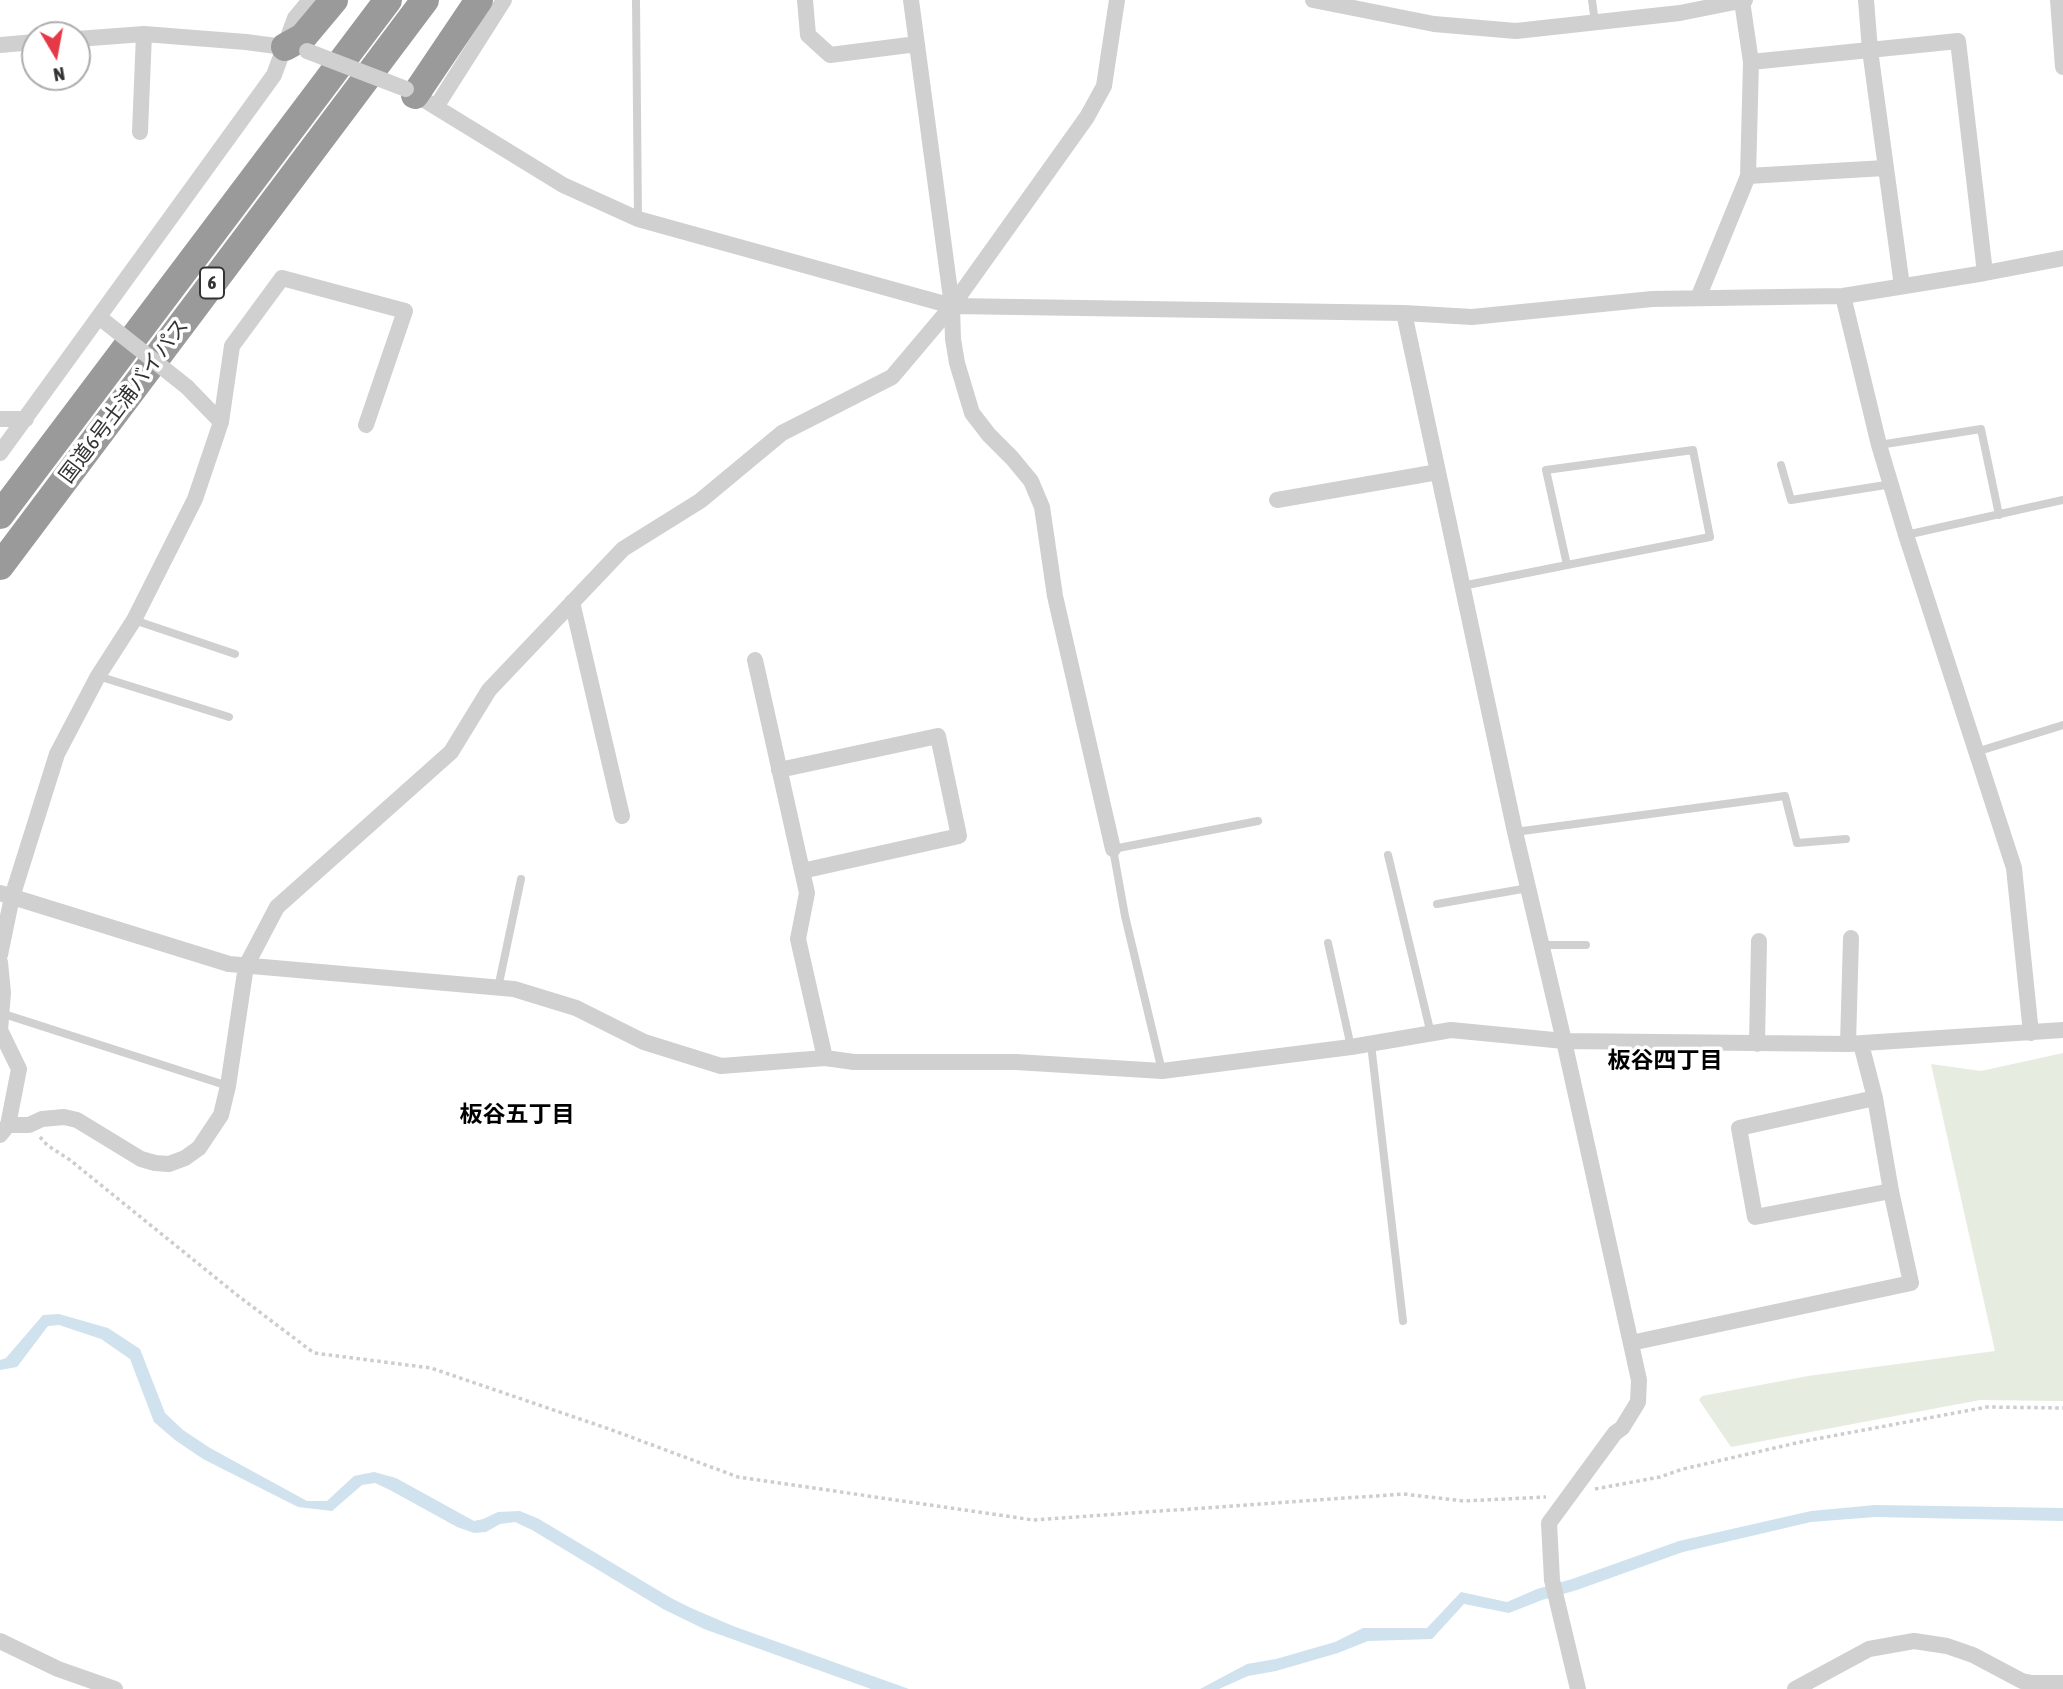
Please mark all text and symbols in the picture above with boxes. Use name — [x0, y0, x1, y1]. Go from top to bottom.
north arrow — [21, 21, 91, 91]
text: N — [52, 63, 67, 87]
road number: 6 — [200, 268, 224, 298]
street label: 国道6号土浦バイパス — [54, 314, 194, 488]
district label: 板谷四丁目 — [1608, 1047, 1722, 1075]
district label: 板谷五丁目 — [460, 1101, 574, 1129]

